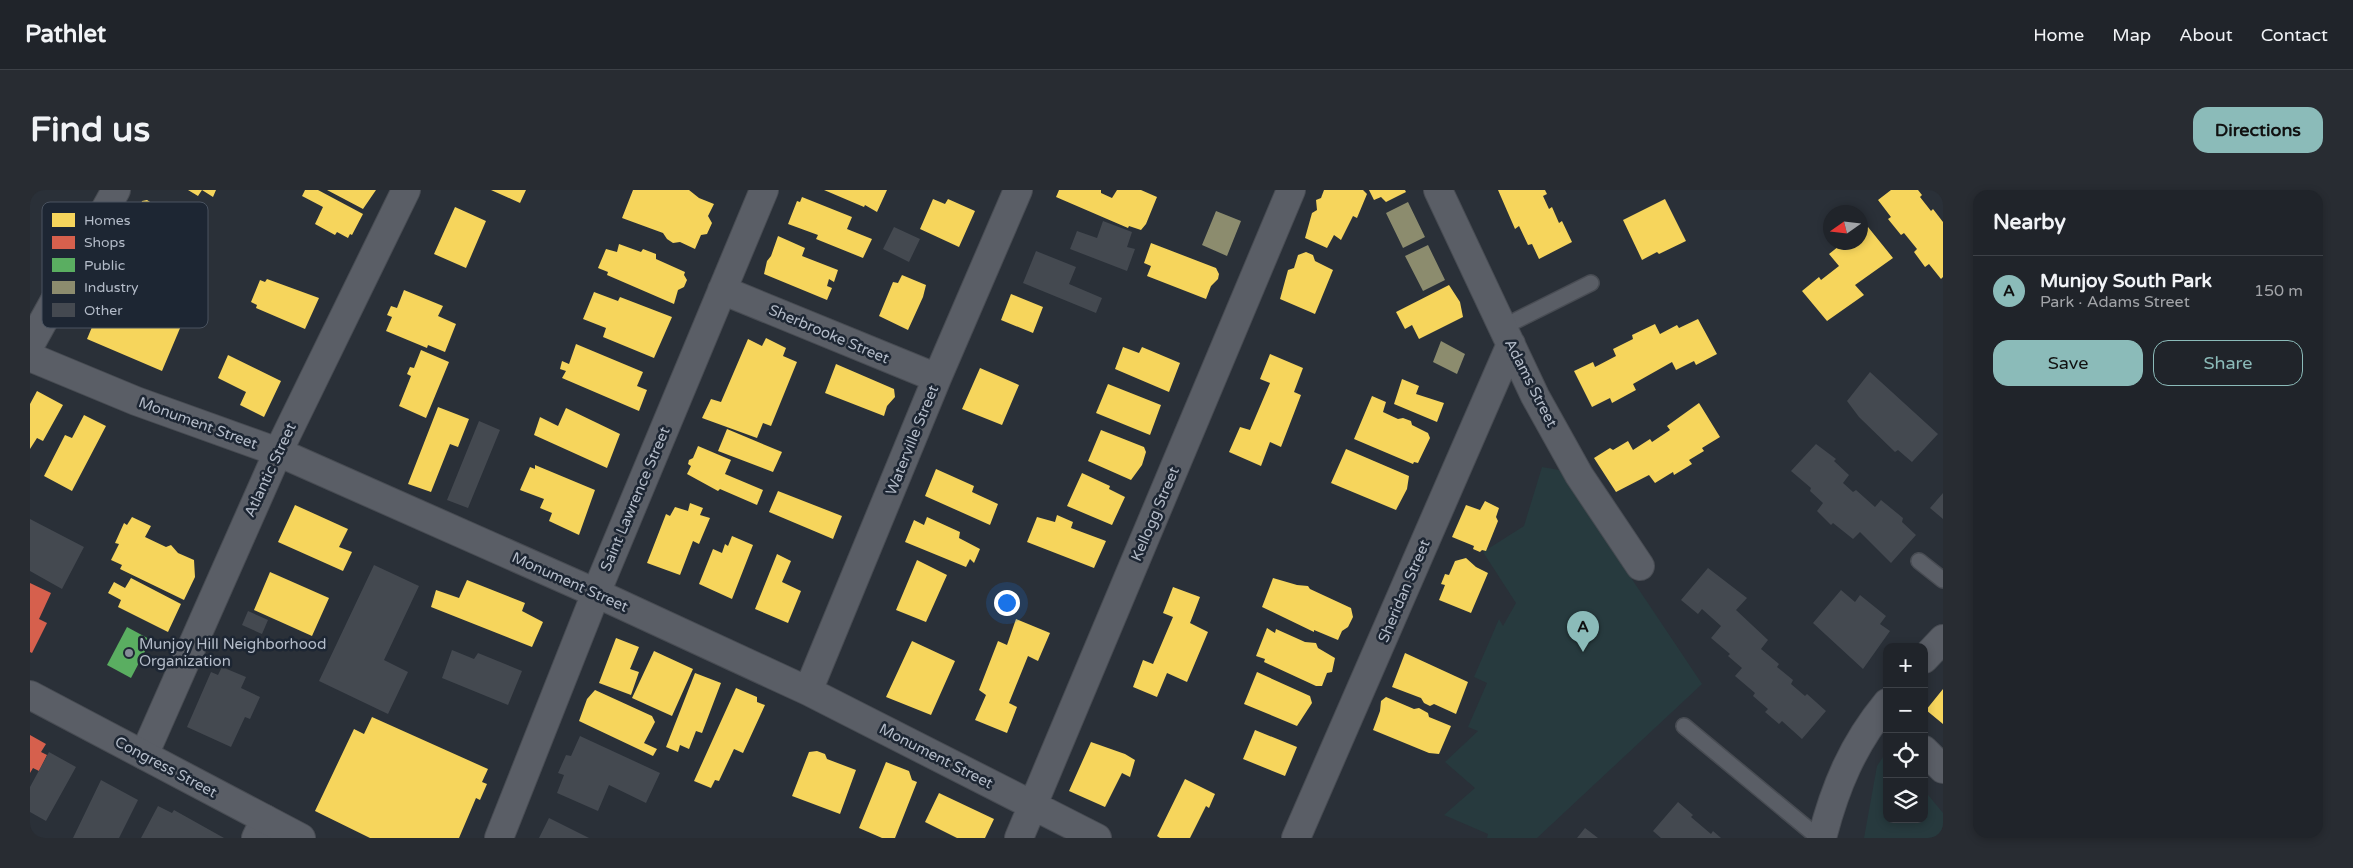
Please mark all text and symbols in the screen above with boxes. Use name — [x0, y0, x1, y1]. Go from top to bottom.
text: Pathlet — [25, 20, 106, 49]
text: Home — [2033, 24, 2084, 46]
text: Map — [2112, 24, 2151, 46]
text: About — [2179, 24, 2233, 46]
text: Contact — [2261, 24, 2328, 46]
button: Directions — [2193, 107, 2323, 153]
text: Find us — [30, 109, 150, 151]
legend — [42, 202, 208, 328]
north arrow — [1823, 205, 1868, 250]
text: Nearby — [1993, 210, 2066, 235]
text: Homes — [84, 212, 131, 229]
text: Shops — [84, 234, 125, 251]
text: Public — [84, 257, 125, 274]
text: Munjoy South Park — [2040, 270, 2212, 292]
text: Industry — [84, 279, 139, 296]
text: A — [2003, 281, 2015, 301]
text: 150 m — [2254, 281, 2303, 301]
text: Park · Adams Street — [2040, 292, 2190, 312]
street label: Sherbrooke Street — [766, 301, 892, 368]
text: Other — [84, 302, 123, 319]
street label: Adams Street — [1501, 336, 1561, 430]
button: Save — [1993, 340, 2143, 386]
button: Share — [2153, 340, 2303, 386]
street label: Waterville Street — [882, 382, 942, 498]
street label: Monument Street — [136, 393, 260, 453]
street label: Atlantic Street — [240, 420, 300, 520]
street label: Saint Lawrence Street — [596, 424, 674, 574]
street label: Kellogg Street — [1127, 464, 1183, 564]
street label: Sheridan Street — [1374, 537, 1434, 645]
street label: Monument Street — [509, 548, 631, 616]
your location — [994, 590, 1020, 616]
pin: A — [1567, 611, 1599, 652]
place label: Munjoy Hill Neighborhood Organization — [139, 635, 326, 670]
map controls — [1883, 643, 1928, 823]
button: + — [1883, 643, 1928, 688]
marker: Munjoy Hill Neighborhood Organization — [123, 647, 135, 659]
button: − — [1883, 688, 1928, 733]
street label: Monument Street — [876, 720, 996, 793]
street label: Congress Street — [112, 733, 220, 802]
button: locate — [1883, 733, 1928, 778]
button: layers — [1883, 778, 1928, 823]

